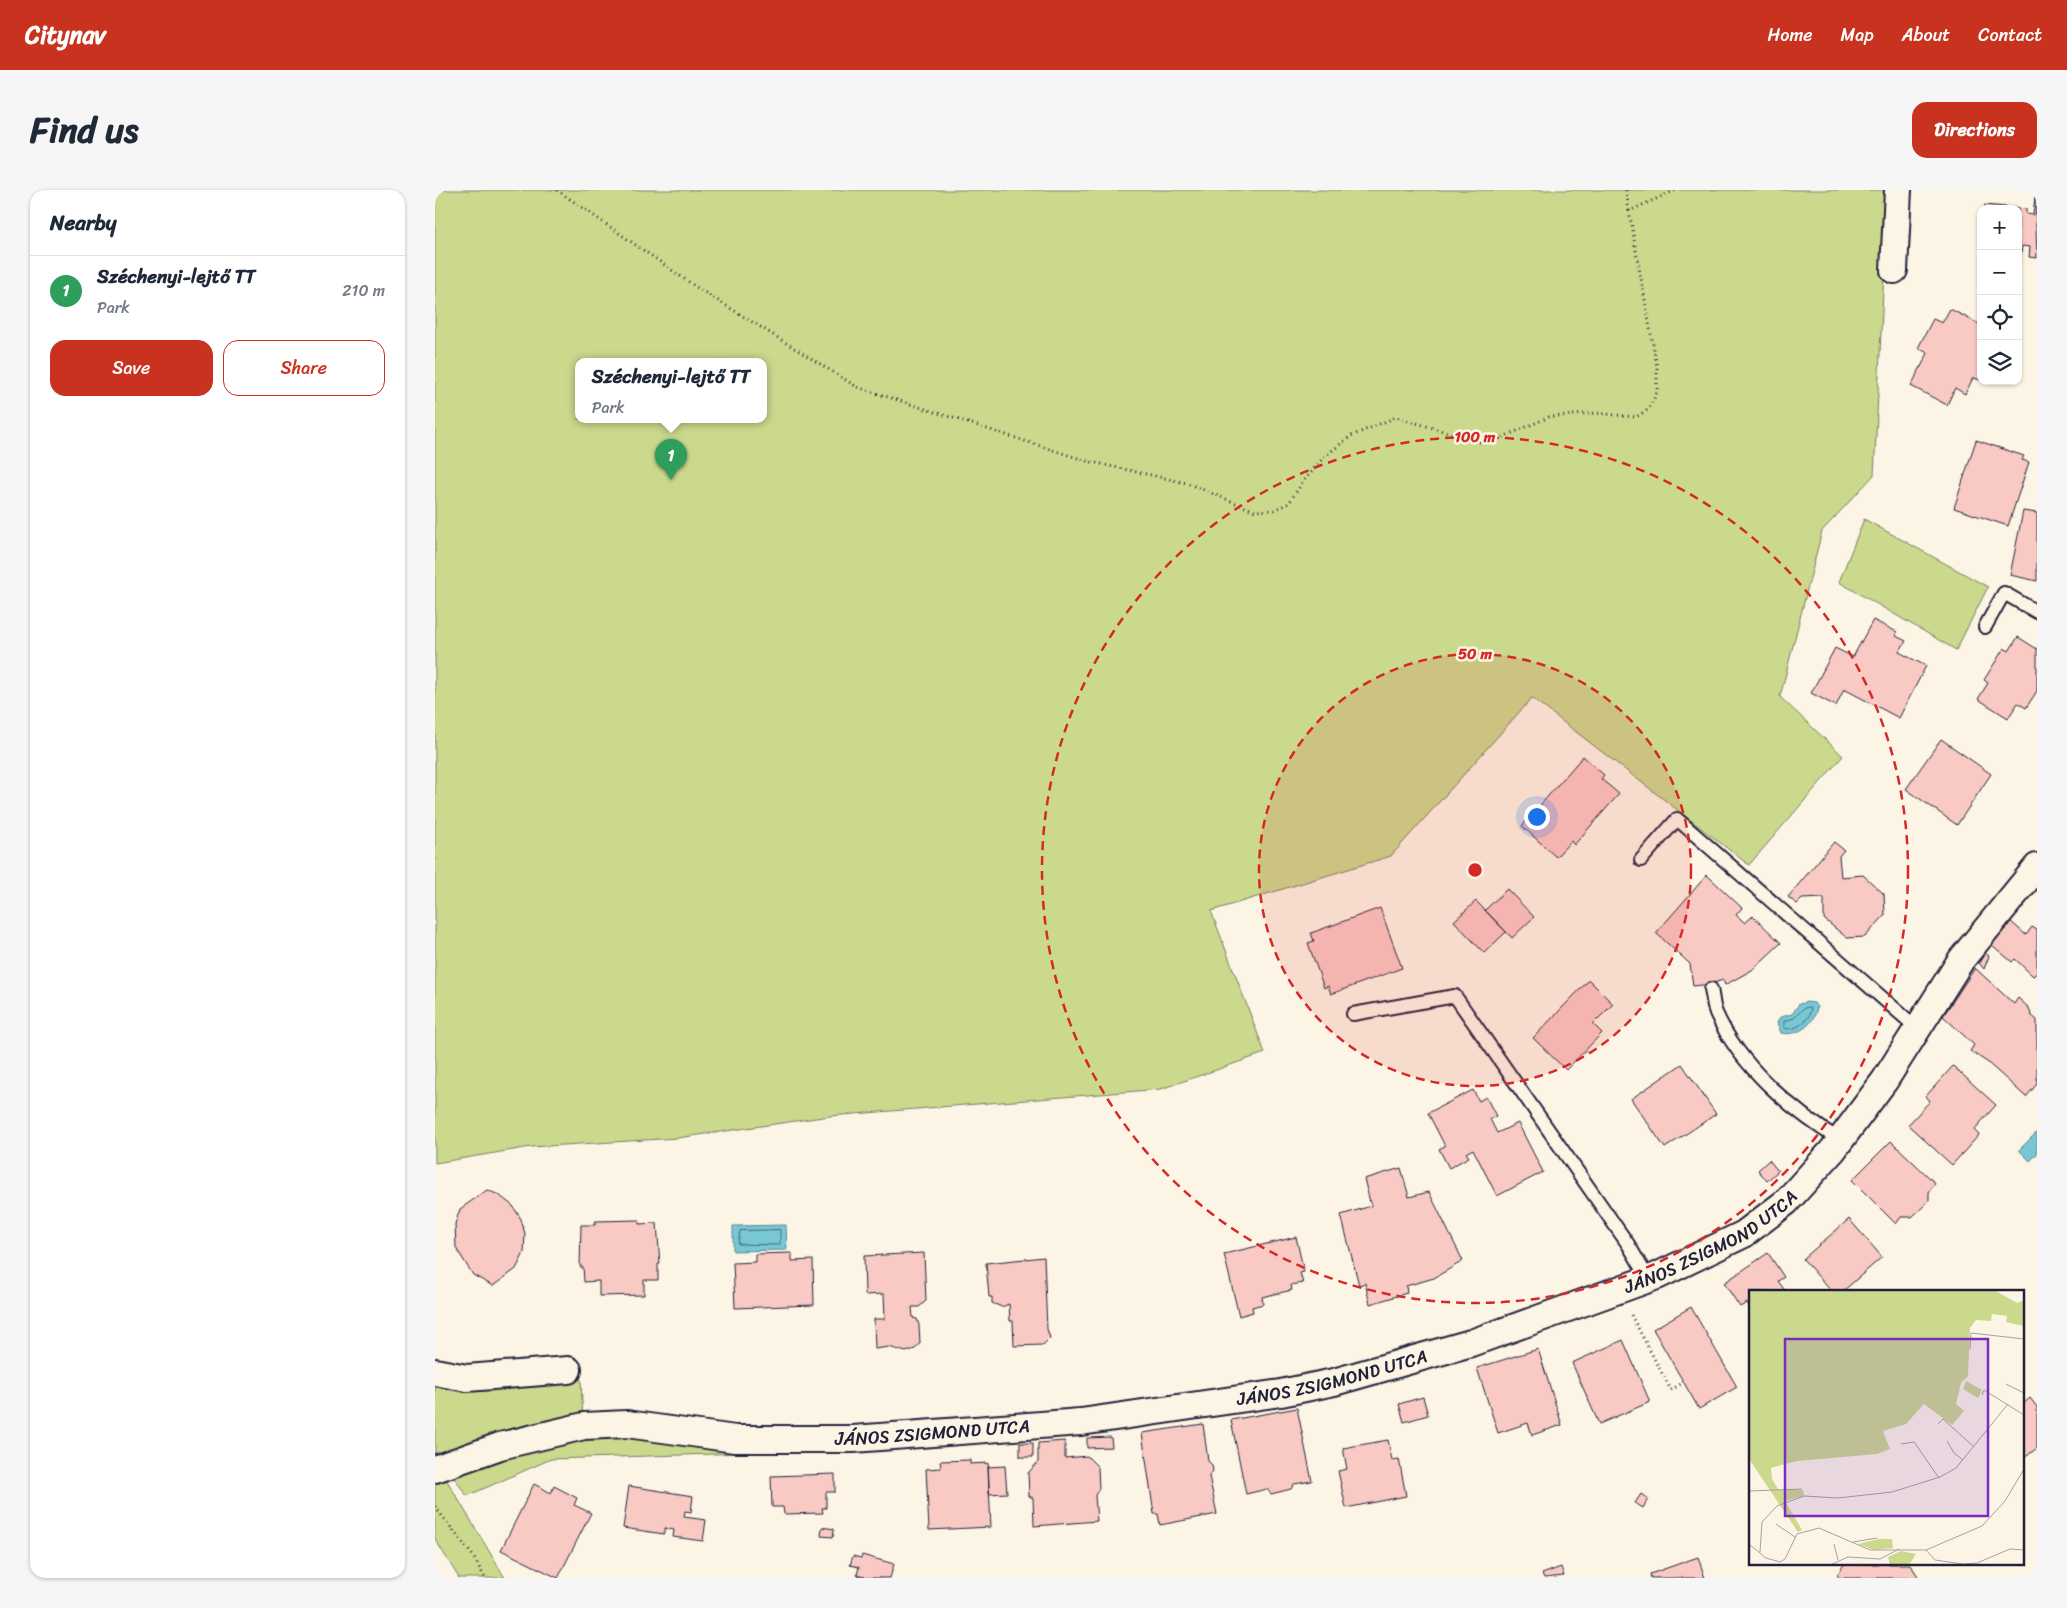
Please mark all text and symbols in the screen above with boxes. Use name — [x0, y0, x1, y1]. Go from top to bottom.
text: Citynav — [25, 14, 106, 56]
text: Home — [1768, 19, 1813, 51]
text: Map — [1841, 19, 1874, 51]
text: About — [1902, 19, 1950, 51]
text: Contact — [1978, 19, 2042, 51]
text: Find us — [30, 99, 138, 161]
button: Directions — [1912, 102, 2037, 158]
text: Nearby — [50, 204, 116, 242]
map controls — [1977, 205, 2022, 385]
button: + — [1977, 205, 2022, 250]
button: − — [1977, 250, 2022, 295]
text: Széchenyi-lejtő TT — [97, 260, 255, 293]
text: 1 — [63, 276, 69, 305]
text: 210 m — [342, 276, 385, 305]
text: Park — [97, 293, 130, 322]
button: locate — [1977, 295, 2022, 340]
button: Save — [50, 340, 213, 396]
button: Share — [223, 340, 385, 396]
button: layers — [1977, 340, 2022, 385]
popup — [575, 358, 767, 423]
text: Széchenyi-lejtő TT — [592, 360, 750, 393]
text: Park — [592, 393, 625, 422]
text: 100 m — [1455, 424, 1496, 450]
pin: 1 — [655, 439, 687, 480]
text: 50 m — [1458, 641, 1493, 667]
your location — [1524, 804, 1550, 830]
centre of rings — [1466, 861, 1484, 879]
street label: JÁNOS ZSIGMOND UTCA — [1619, 1183, 1806, 1303]
inset map — [1749, 1290, 2025, 1566]
street label: JÁNOS ZSIGMOND UTCA — [1234, 1340, 1431, 1415]
street label: JÁNOS ZSIGMOND UTCA — [834, 1410, 1031, 1455]

